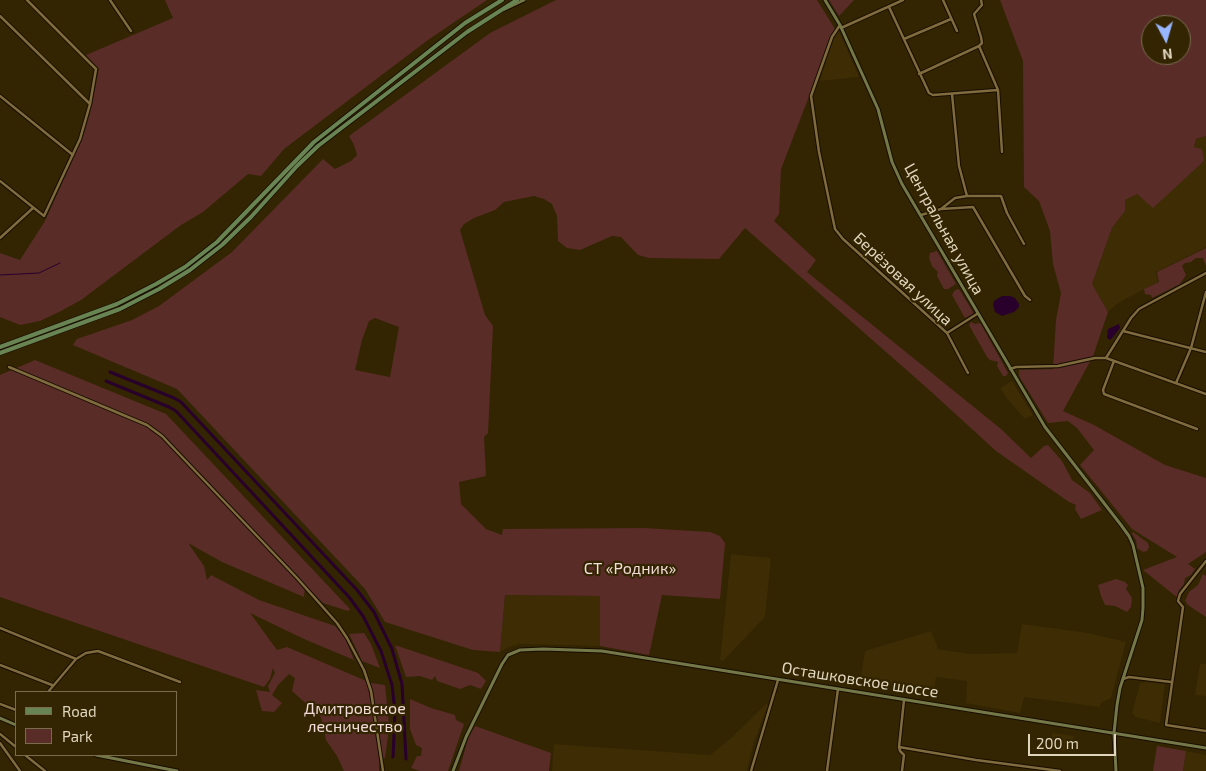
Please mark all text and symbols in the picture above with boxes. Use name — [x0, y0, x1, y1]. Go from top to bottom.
north arrow — [1141, 15, 1191, 65]
text: N — [1162, 45, 1173, 63]
street label: Центральная улица — [900, 160, 988, 298]
street label: Берёзовая улица — [850, 228, 956, 330]
park label: СТ «Родник» — [584, 559, 676, 579]
street label: Осташковское шоссе — [780, 658, 940, 702]
legend — [15, 691, 178, 756]
park label: Дмитровское лесничество — [304, 699, 406, 737]
text: Road — [62, 702, 97, 720]
scale bar — [1031, 724, 1118, 756]
text: Park — [62, 727, 93, 745]
text: 200 m — [1036, 734, 1079, 752]

